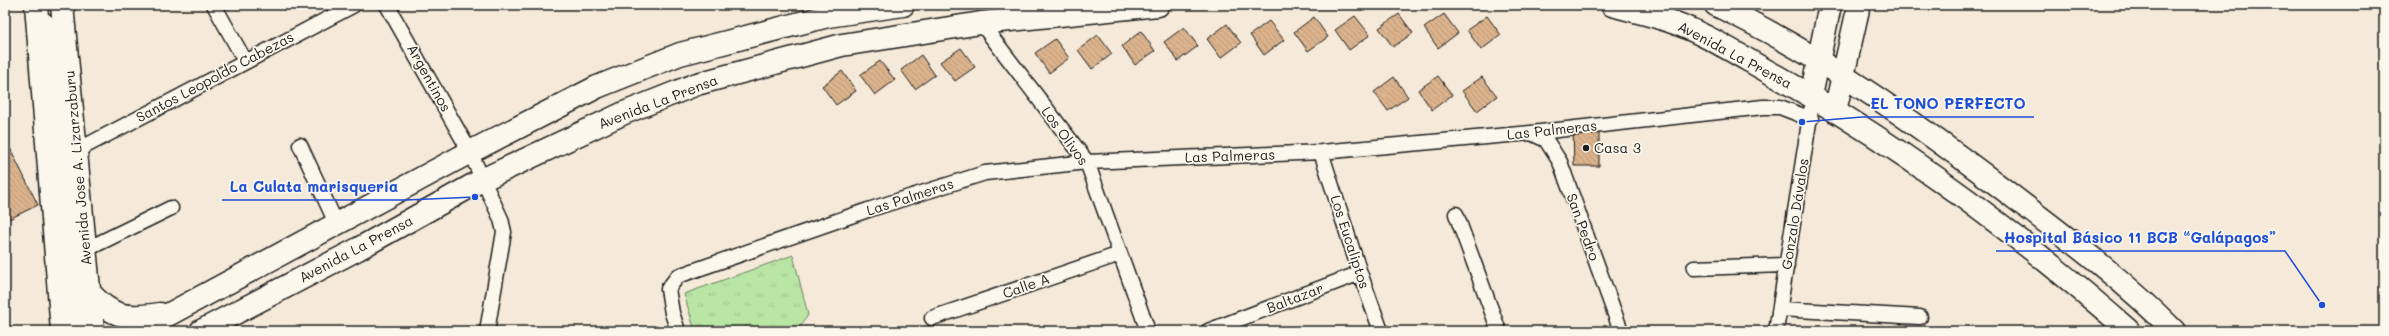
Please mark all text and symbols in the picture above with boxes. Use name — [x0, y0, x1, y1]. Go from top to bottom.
street label: Avenida La Prensa — [1675, 16, 1796, 93]
street label: Santos Leopoldo Cabezas — [133, 27, 297, 126]
street label: Argentinos — [403, 41, 456, 115]
street label: Avenida Jose A. Lizarzaburu — [60, 70, 95, 266]
street label: Avenida La Prensa — [595, 70, 720, 133]
callout: EL TONO PERFECTO — [1862, 90, 2034, 117]
text: EL TONO PERFECTO — [1870, 93, 2026, 113]
street label: Los Olivos — [1038, 102, 1093, 169]
street label: Las Palmeras — [1506, 115, 1598, 144]
place label: Casa 3 — [1594, 138, 1641, 157]
marker: Casa 3 — [1581, 143, 1591, 153]
street label: Las Palmeras — [1184, 144, 1276, 167]
street label: Gonzalo Dávalos — [1776, 157, 1813, 271]
callout: La Culata marisqueria — [222, 173, 406, 200]
street label: Las Palmeras — [864, 173, 956, 220]
text: La Culata marisqueria — [230, 176, 398, 196]
street label: San Pedro — [1563, 191, 1604, 263]
street label: Los Eucaliptos — [1326, 193, 1375, 291]
street label: Avenida La Prensa — [295, 210, 416, 287]
callout: Hospital Básico 11 BCB “Galápagos” — [1996, 224, 2285, 251]
text: Hospital Básico 11 BCB “Galápagos” — [2004, 227, 2276, 247]
street label: Calle A — [1000, 269, 1052, 302]
street label: Baltazar — [1264, 278, 1326, 317]

